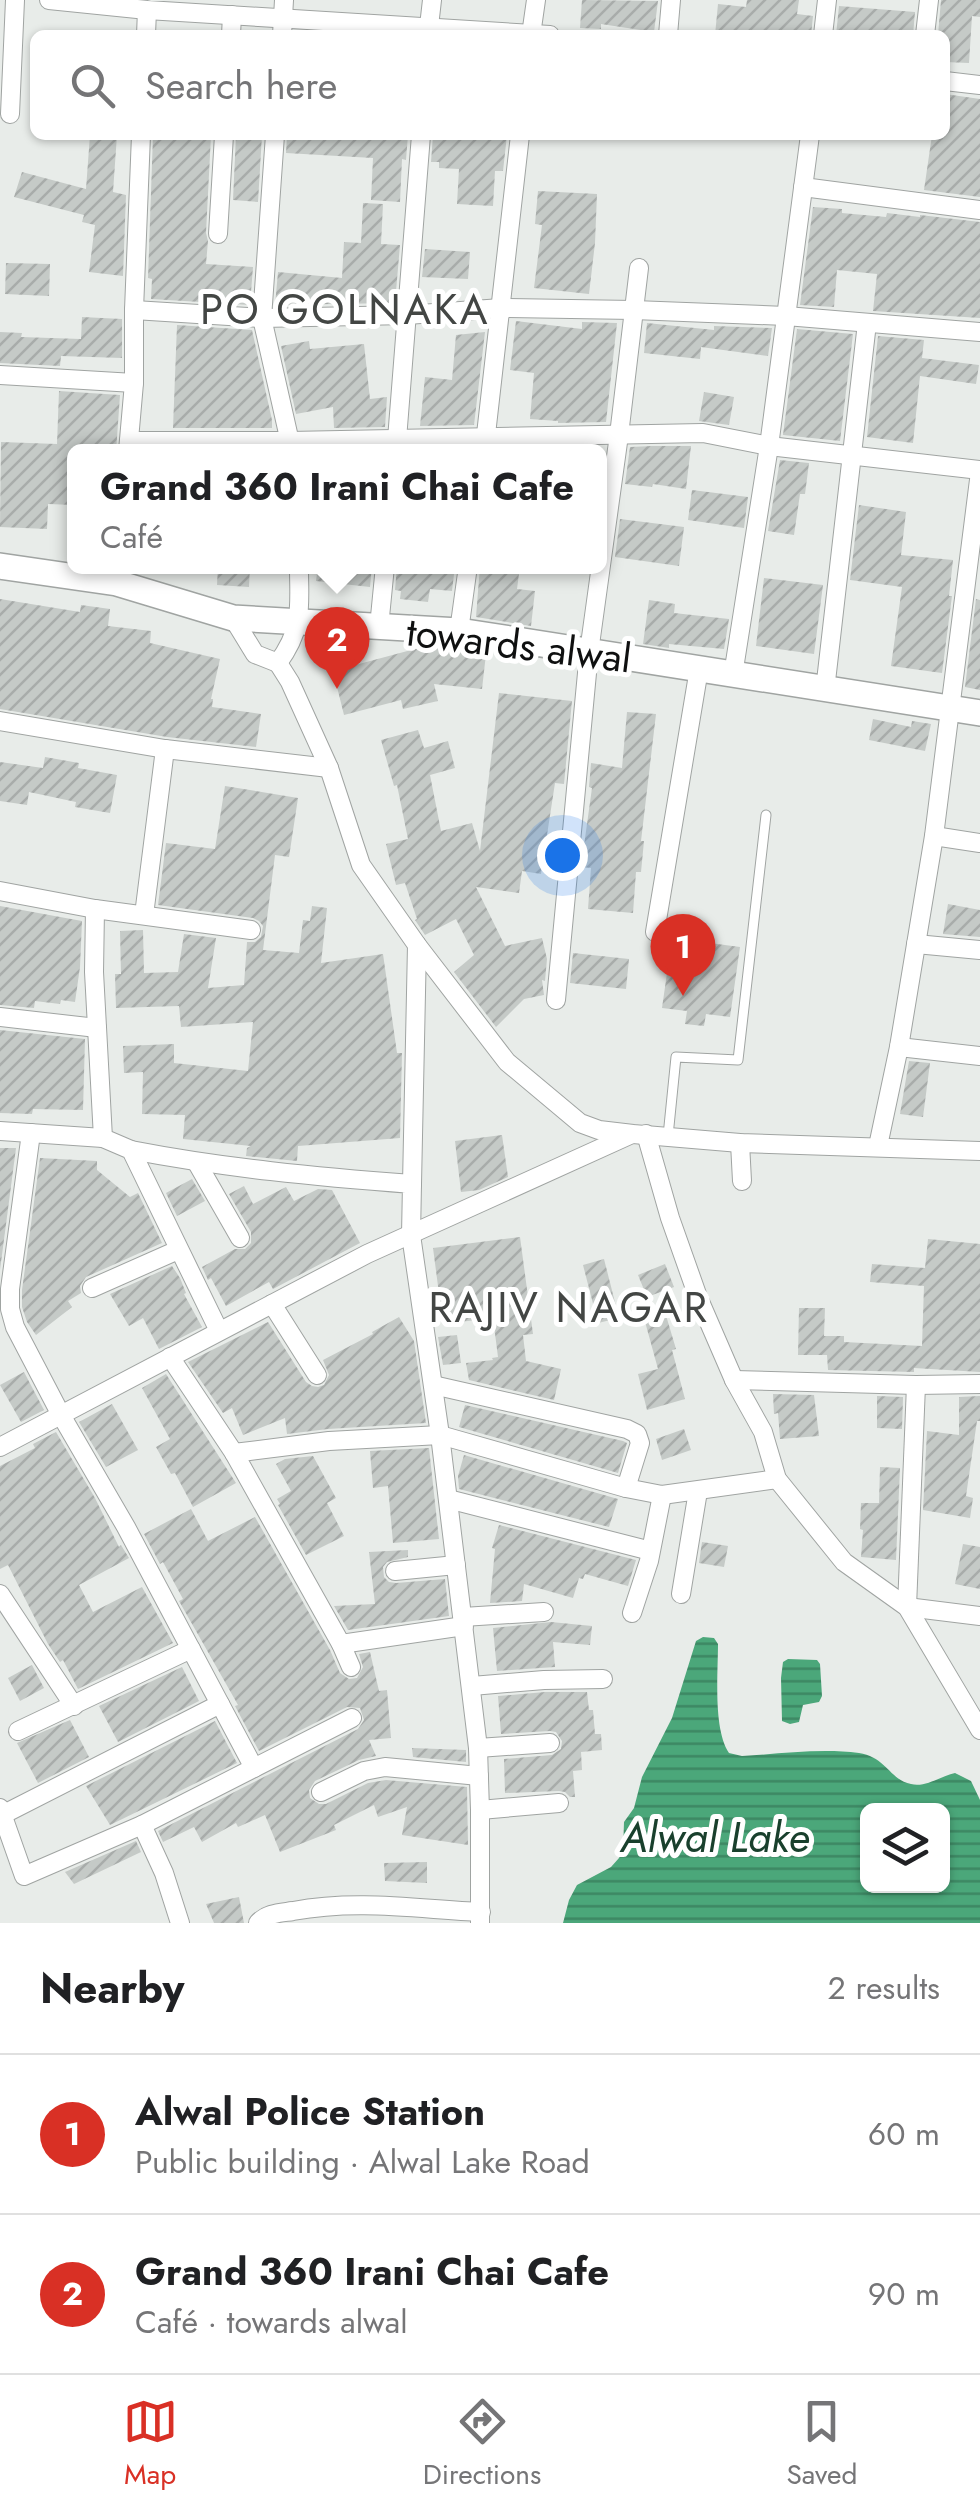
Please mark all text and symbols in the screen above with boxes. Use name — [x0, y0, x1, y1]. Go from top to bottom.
search box — [30, 30, 950, 140]
icon: search — [65, 58, 120, 113]
text: Search here — [145, 58, 337, 113]
district label: PO GOLNAKA — [200, 279, 490, 340]
popup — [67, 444, 607, 574]
text: Grand 360 Irani Chai Cafe — [100, 459, 574, 514]
text: Café — [100, 514, 163, 560]
street label: towards alwal — [403, 602, 635, 688]
pin: 2 — [304, 606, 370, 689]
your location — [537, 830, 588, 881]
pin: 1 — [650, 914, 716, 996]
district label: RAJIV NAGAR — [429, 1277, 709, 1338]
map controls — [860, 1803, 950, 1893]
button: layers — [860, 1803, 950, 1893]
water label: Alwal Lake — [618, 1807, 810, 1868]
text: Nearby — [40, 1958, 184, 2019]
text: 2 results — [828, 1965, 940, 2011]
text: Alwal Police Station — [135, 2084, 485, 2139]
text: 1 — [64, 2111, 81, 2157]
text: 60 m — [868, 2111, 940, 2157]
text: Public building · Alwal Lake Road — [135, 2139, 590, 2185]
text: Grand 360 Irani Chai Cafe — [135, 2244, 609, 2299]
text: 2 — [62, 2271, 83, 2317]
text: 90 m — [868, 2271, 940, 2317]
text: Café · towards alwal — [135, 2299, 408, 2345]
tab: Map — [123, 2394, 178, 2495]
tab: Directions — [423, 2394, 541, 2495]
tab: Saved — [786, 2394, 857, 2495]

